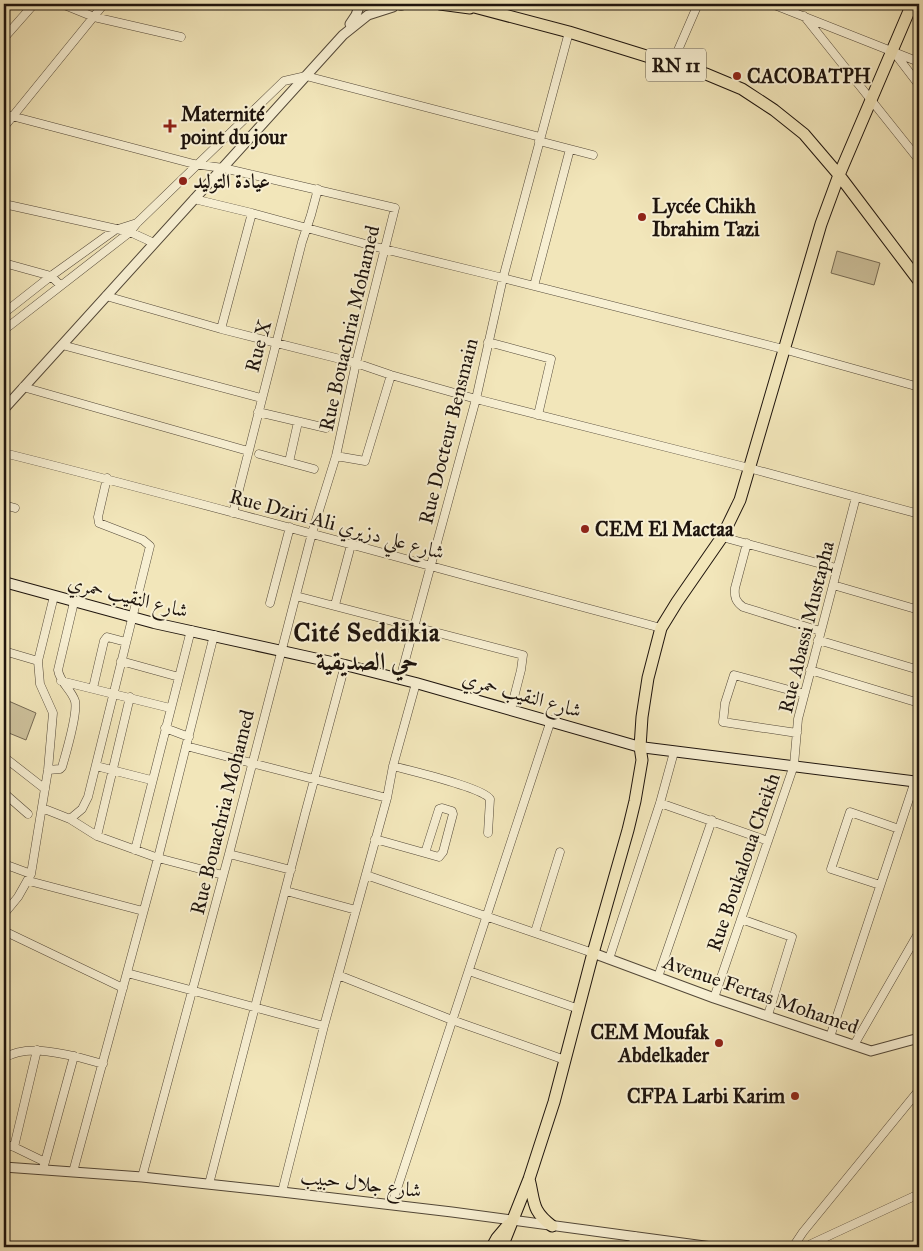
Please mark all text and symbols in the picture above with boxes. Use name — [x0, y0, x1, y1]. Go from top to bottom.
road number: RN 11 — [646, 48, 706, 82]
place label: CACOBATPH — [747, 64, 871, 88]
marker: CACOBATPH — [731, 70, 743, 82]
place label: Maternité point du jour — [180, 102, 288, 150]
marker: Maternité point du jour — [163, 119, 177, 133]
place label: عيادة التوليد — [193, 169, 270, 194]
marker: عيادة التوليد — [177, 175, 189, 187]
place label: Lycée Chikh Ibrahim Tazi — [652, 194, 760, 241]
marker: Lycée Chikh Ibrahim Tazi — [636, 211, 648, 223]
street label: Rue Bouachria Mohamed — [314, 223, 384, 433]
street label: Rue X — [240, 317, 277, 375]
street label: Rue Docteur Bensmain — [413, 335, 483, 526]
street label: Rue Dziri Ali شارع علي دزيري — [225, 484, 447, 572]
place label: CEM El Mactaa — [595, 517, 734, 541]
marker: CEM El Mactaa — [579, 523, 591, 535]
street label: Rue Abassi Mustapha — [773, 538, 839, 716]
street label: شارع النقيب حمري — [64, 569, 191, 628]
district label: Cité Seddikia حي الصديقية — [293, 617, 441, 682]
street label: شارع النقيب حمري — [458, 666, 584, 728]
street label: Rue Bouachria Mohamed — [185, 707, 259, 917]
street label: Rue Boukaloua Cheikh — [701, 770, 785, 954]
street label: Avenue Fertas Mohamed — [659, 949, 862, 1039]
place label: CEM Moufak Abdelkader — [590, 1020, 710, 1067]
marker: CEM Moufak Abdelkader — [713, 1037, 725, 1049]
place label: CFPA Larbi Karim — [627, 1084, 785, 1108]
marker: CFPA Larbi Karim — [789, 1090, 801, 1102]
street label: شارع جلال حبيب — [298, 1164, 423, 1208]

